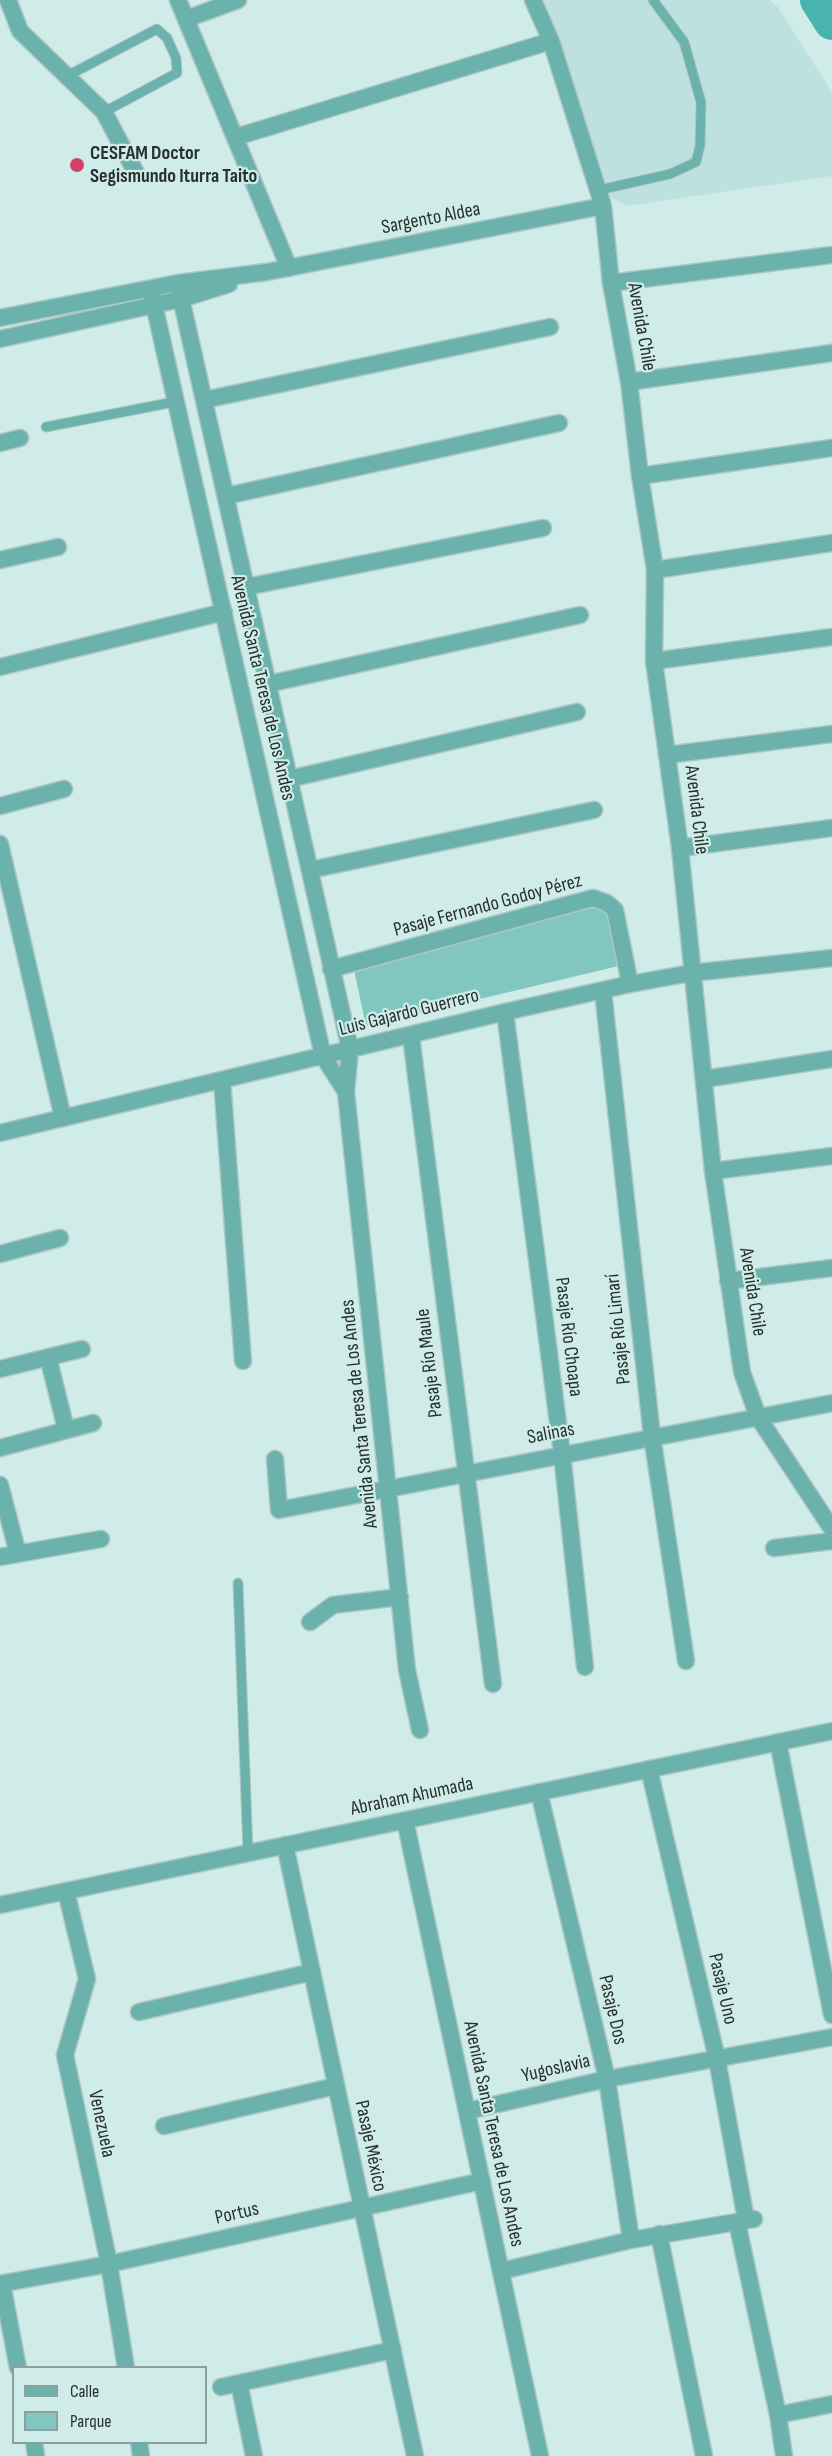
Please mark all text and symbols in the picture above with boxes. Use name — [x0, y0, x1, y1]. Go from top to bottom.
place label: CESFAM Doctor Segismundo Iturra Taito — [90, 142, 257, 189]
marker: CESFAM Doctor Segismundo Iturra Taito — [68, 156, 86, 174]
street label: Sargento Aldea — [380, 198, 482, 240]
street label: Avenida Chile — [621, 281, 661, 373]
street label: Avenida Santa Teresa de Los Andes — [224, 573, 300, 803]
street label: Avenida Chile — [679, 764, 713, 856]
street label: Pasaje Fernando Godoy Pérez — [391, 869, 585, 943]
street label: Luis Gajardo Guerrero — [337, 984, 481, 1042]
street label: Avenida Chile — [733, 1246, 771, 1338]
street label: Pasaje Río Limarí — [601, 1273, 637, 1385]
street label: Pasaje Río Choapa — [549, 1276, 587, 1398]
street label: Avenida Santa Teresa de Los Andes — [336, 1298, 384, 1530]
street label: Pasaje Río Maule — [411, 1307, 449, 1419]
street label: Salinas — [525, 1418, 577, 1450]
street label: Abraham Ahumada — [348, 1772, 476, 1822]
street label: Pasaje Uno — [702, 1951, 742, 2027]
street label: Pasaje Dos — [592, 1973, 632, 2047]
street label: Avenida Santa Teresa de Los Andes — [457, 2019, 529, 2249]
street label: Yugoslavia — [519, 2049, 593, 2089]
street label: Venezuela — [82, 2088, 120, 2160]
street label: Pasaje México — [349, 2098, 391, 2194]
street label: Portus — [213, 2197, 261, 2231]
legend — [12, 2366, 207, 2444]
text: Calle — [70, 2381, 99, 2402]
text: Parque — [70, 2411, 111, 2432]

